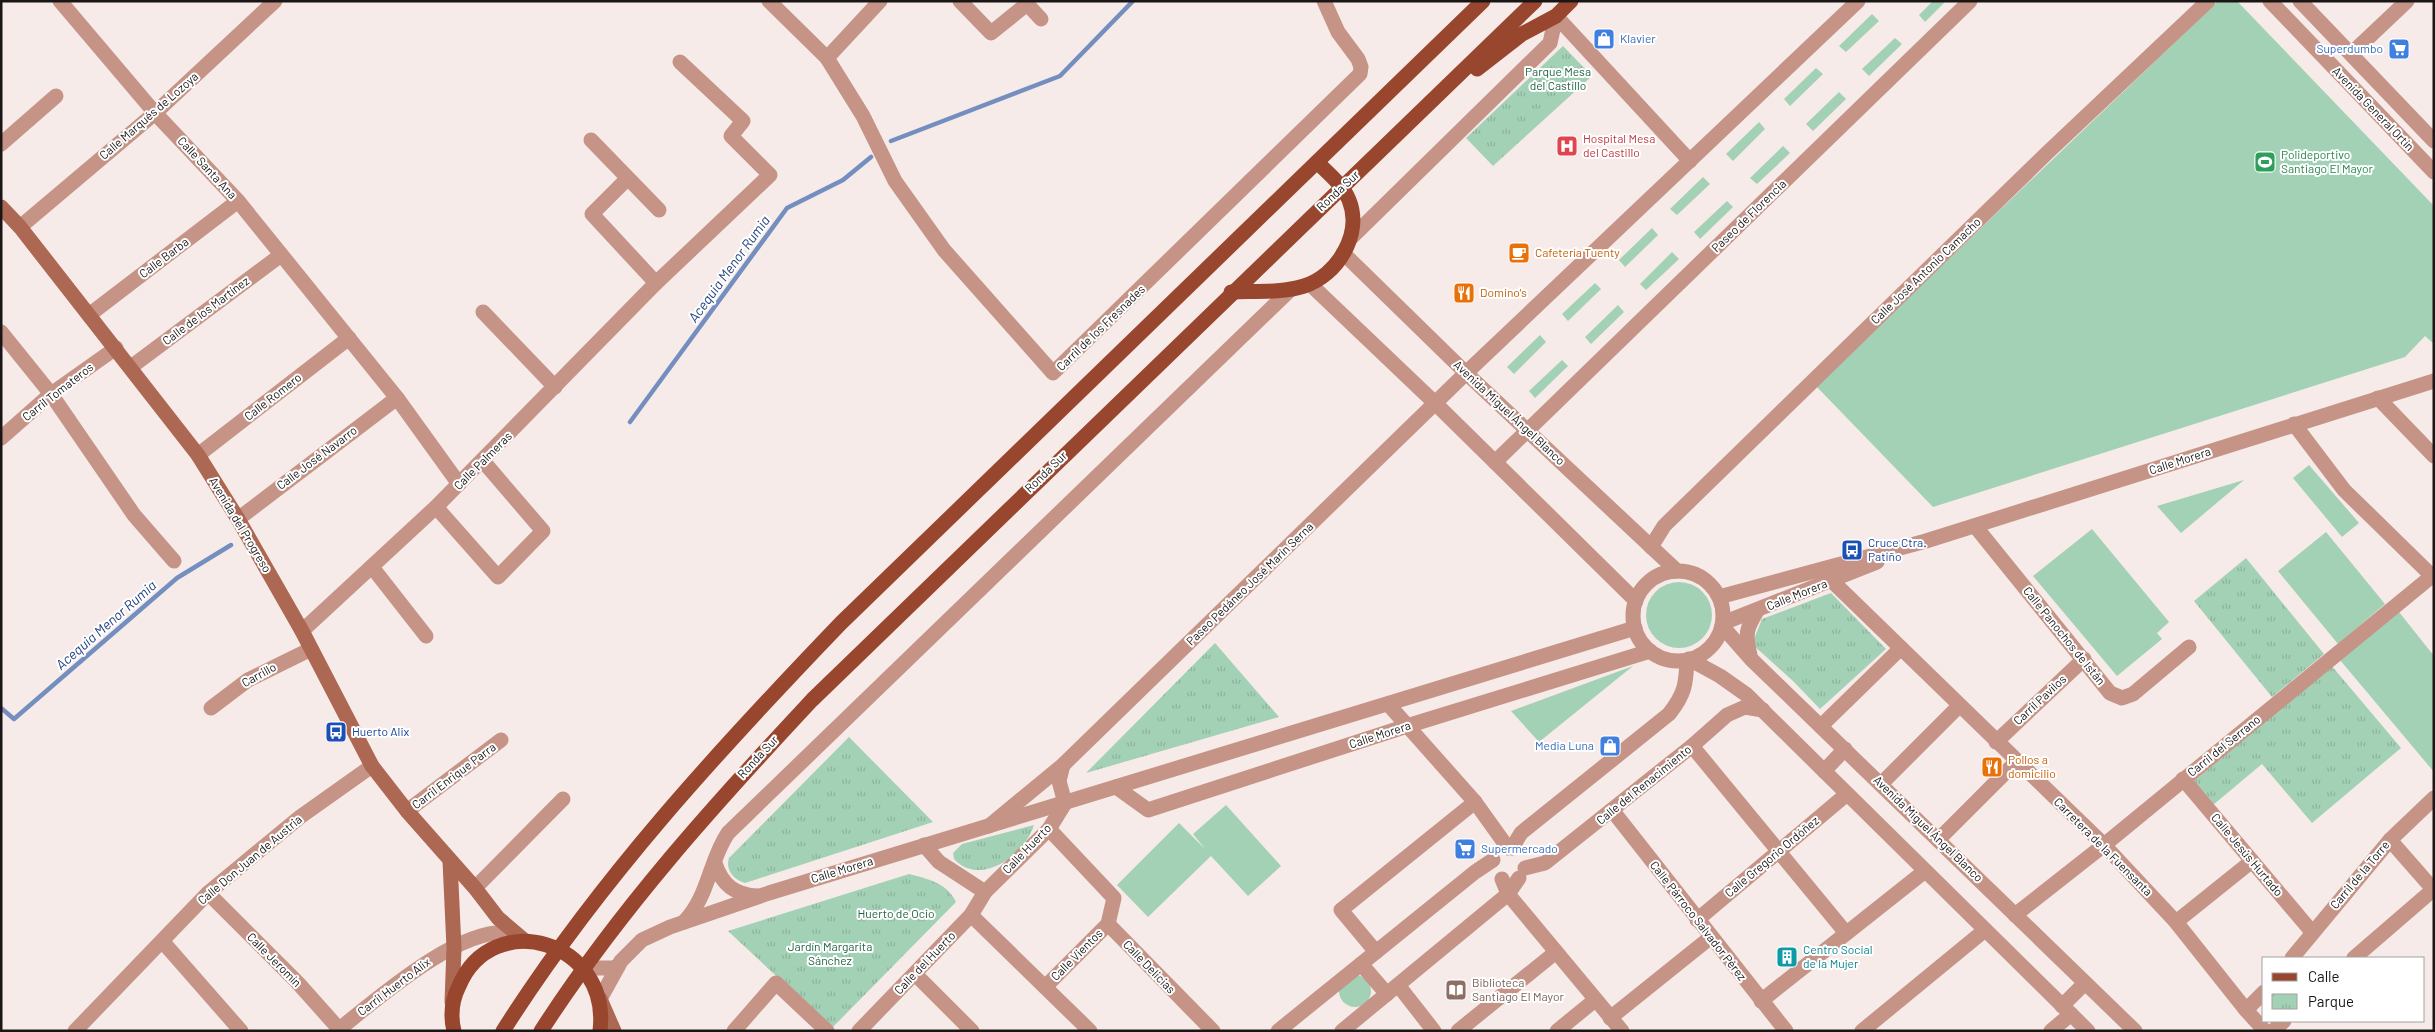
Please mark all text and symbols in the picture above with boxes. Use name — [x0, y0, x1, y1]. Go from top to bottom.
shop icon: Klavier — [1592, 27, 1616, 51]
place label: Klavier — [1620, 31, 1656, 45]
supermarket icon: Superdumbo — [2387, 37, 2411, 61]
place label: Superdumbo — [2316, 41, 2383, 55]
park label: Parque Mesa del Castillo — [1525, 64, 1591, 92]
street label: Avenida General Ortín — [2330, 64, 2417, 153]
street label: Calle Marqués de Lozoya — [96, 69, 200, 162]
place label: Hospital Mesa del Castillo — [1583, 131, 1655, 159]
street label: Calle Santa Ana — [175, 133, 240, 201]
hospital icon: Hospital Mesa del Castillo — [1555, 134, 1579, 158]
place label: Polideportivo Santiago El Mayor — [2281, 147, 2373, 175]
sports icon: Polideportivo Santiago El Mayor — [2253, 150, 2277, 174]
street label: Ronda Sur — [1313, 167, 1362, 214]
street label: Paseo de Florencia — [1708, 176, 1789, 254]
water label: Acequia Menor Rumia — [684, 212, 773, 325]
street label: Calle José Antonio Camacho — [1868, 214, 1983, 326]
street label: Calle Barba — [136, 234, 191, 280]
cafe icon: Cafetería Tuenty — [1507, 241, 1531, 265]
place label: Cafetería Tuenty — [1535, 245, 1620, 259]
street label: Calle de los Martínez — [159, 273, 251, 347]
street label: Carril de los Fresnades — [1053, 281, 1148, 373]
restaurant icon: Domino's — [1452, 281, 1476, 305]
place label: Domino's — [1480, 285, 1527, 299]
street label: Avenida Miguel Ángel Blanco — [1451, 357, 1568, 467]
street label: Carril Tomateros — [19, 359, 96, 423]
street label: Calle Romero — [241, 370, 304, 423]
street label: Calle José Navarro — [274, 422, 359, 492]
street label: Calle Palmeras — [450, 428, 514, 492]
street label: Calle Morera — [2147, 444, 2212, 477]
street label: Ronda Sur — [1021, 447, 1070, 495]
street label: Avenida del Progreso — [207, 474, 275, 575]
street label: Paseo Pedáneo José Marín Serna — [1183, 519, 1316, 648]
place label: Cruce Ctra. Patiño — [1868, 535, 1927, 563]
bus stop icon: Cruce Ctra. Patiño — [1840, 538, 1864, 562]
water label: Acequia Menor Rumia — [52, 576, 159, 673]
street label: Calle Morera — [1764, 576, 1829, 613]
street label: Calle Panochos de Istán — [2021, 583, 2109, 687]
street label: Carrillo — [239, 659, 278, 689]
street label: Carril Pavilos — [2010, 671, 2069, 727]
street label: Carril del Serrano — [2184, 712, 2263, 779]
street label: Calle Morera — [1347, 718, 1412, 751]
bus stop icon: Huerto Alix — [324, 720, 348, 744]
place label: Huerto Alix — [352, 724, 409, 738]
street label: Ronda Sur — [734, 732, 781, 781]
shop icon: Media Luna — [1598, 734, 1622, 758]
place label: Media Luna — [1535, 738, 1594, 752]
street label: Carril Enrique Parra — [409, 739, 498, 811]
street label: Calle del Renacimiento — [1593, 742, 1694, 827]
place label: Pollos a domicilio — [2008, 752, 2056, 780]
restaurant icon: Pollos a domicilio — [1980, 755, 2004, 779]
street label: Avenida Miguel Ángel Blanco — [1871, 772, 1986, 884]
street label: Carretera de la Fuensanta — [2052, 794, 2156, 898]
street label: Calle Jesús Hurtado — [2209, 810, 2286, 899]
street label: Calle Don Juan de Austria — [194, 812, 304, 907]
street label: Calle Gregorio Ordóñez — [1722, 813, 1821, 900]
street label: Calle Huerto — [999, 821, 1053, 876]
supermarket icon: Supermercado — [1453, 837, 1477, 861]
street label: Carril de la Torre — [2327, 837, 2392, 911]
place label: Supermercado — [1481, 841, 1558, 855]
street label: Calle Morera — [809, 853, 874, 885]
street label: Calle Párroco Salvador Pérez — [1648, 858, 1750, 983]
park label: Huerto de Ocio — [858, 906, 934, 920]
street label: Calle Vientos — [1048, 925, 1105, 983]
street label: Calle del Huerto — [891, 928, 958, 997]
street label: Calle Jeromín — [245, 929, 305, 989]
street label: Calle Delicias — [1121, 937, 1179, 996]
park label: Jardín Margarita Sánchez — [788, 939, 872, 967]
place label: Centro Social de la Mujer — [1803, 942, 1873, 970]
building icon: Centro Social de la Mujer — [1775, 945, 1799, 969]
street label: Carril Huerto Alix — [354, 954, 433, 1018]
legend — [2262, 957, 2425, 1022]
text: Calle — [2308, 967, 2340, 985]
place label: Biblioteca Santiago El Mayor — [1472, 975, 1564, 1003]
library icon: Biblioteca Santiago El Mayor — [1444, 978, 1468, 1002]
text: Parque — [2308, 992, 2354, 1010]

